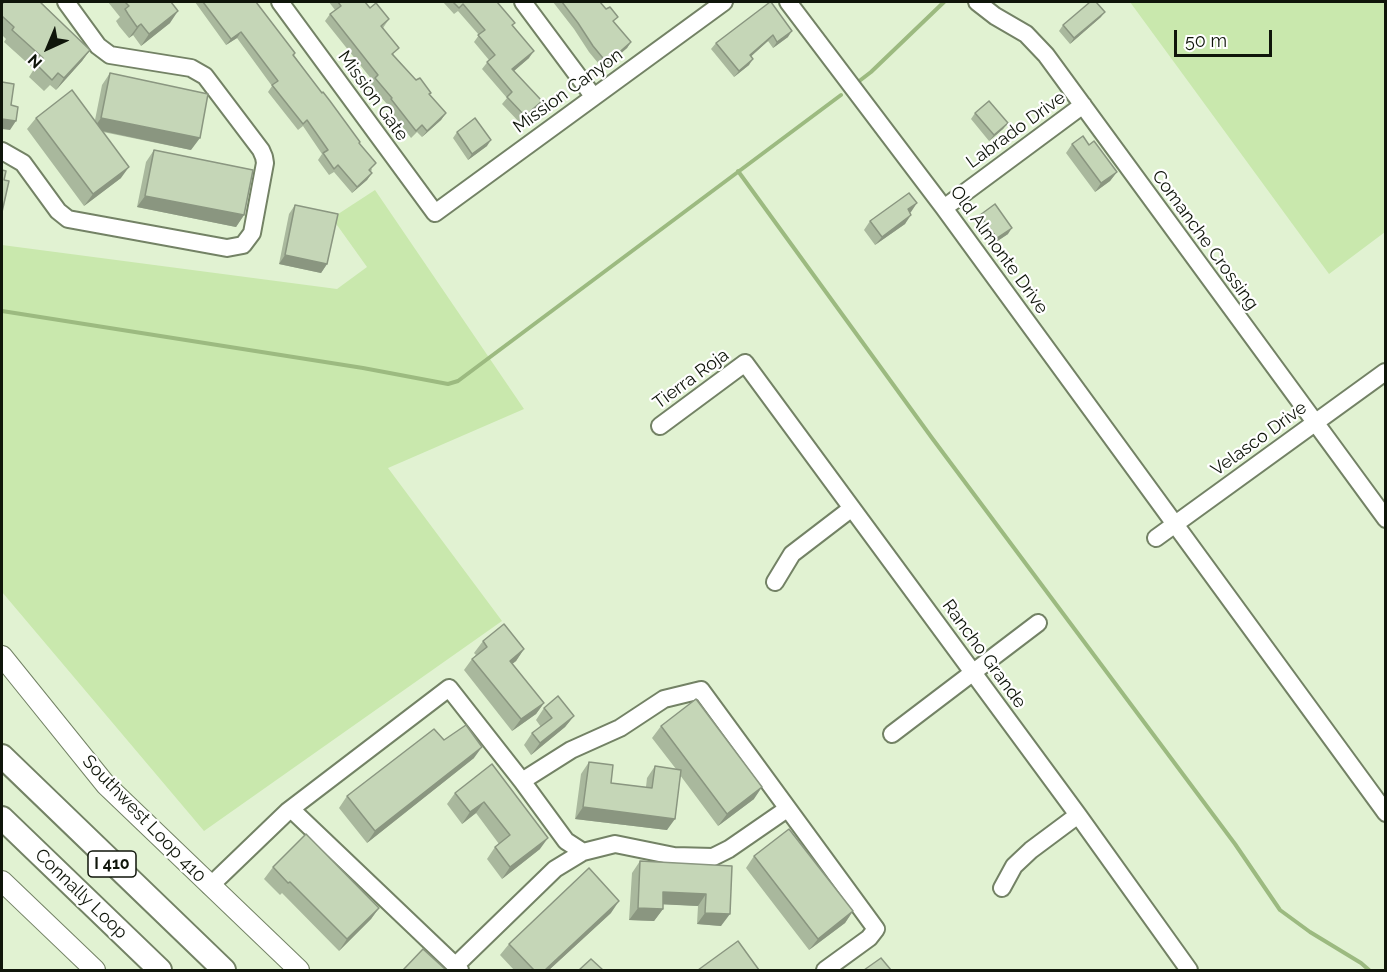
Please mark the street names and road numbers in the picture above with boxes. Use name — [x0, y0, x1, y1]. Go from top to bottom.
street label: Mission Canyon — [509, 44, 627, 138]
street label: Mission Gate — [333, 47, 413, 145]
street label: Labrado Drive — [962, 87, 1070, 173]
street label: Comanche Crossing — [1147, 166, 1263, 314]
street label: Old Almonte Drive — [945, 182, 1053, 318]
street label: Tierra Roja — [649, 344, 733, 414]
street label: Velasco Drive — [1207, 397, 1311, 481]
street label: Rancho Grande — [937, 596, 1031, 712]
street label: Southwest Loop 410 — [78, 751, 210, 887]
street label: Connally Loop — [30, 844, 132, 944]
road number: I 410 — [88, 851, 136, 877]

